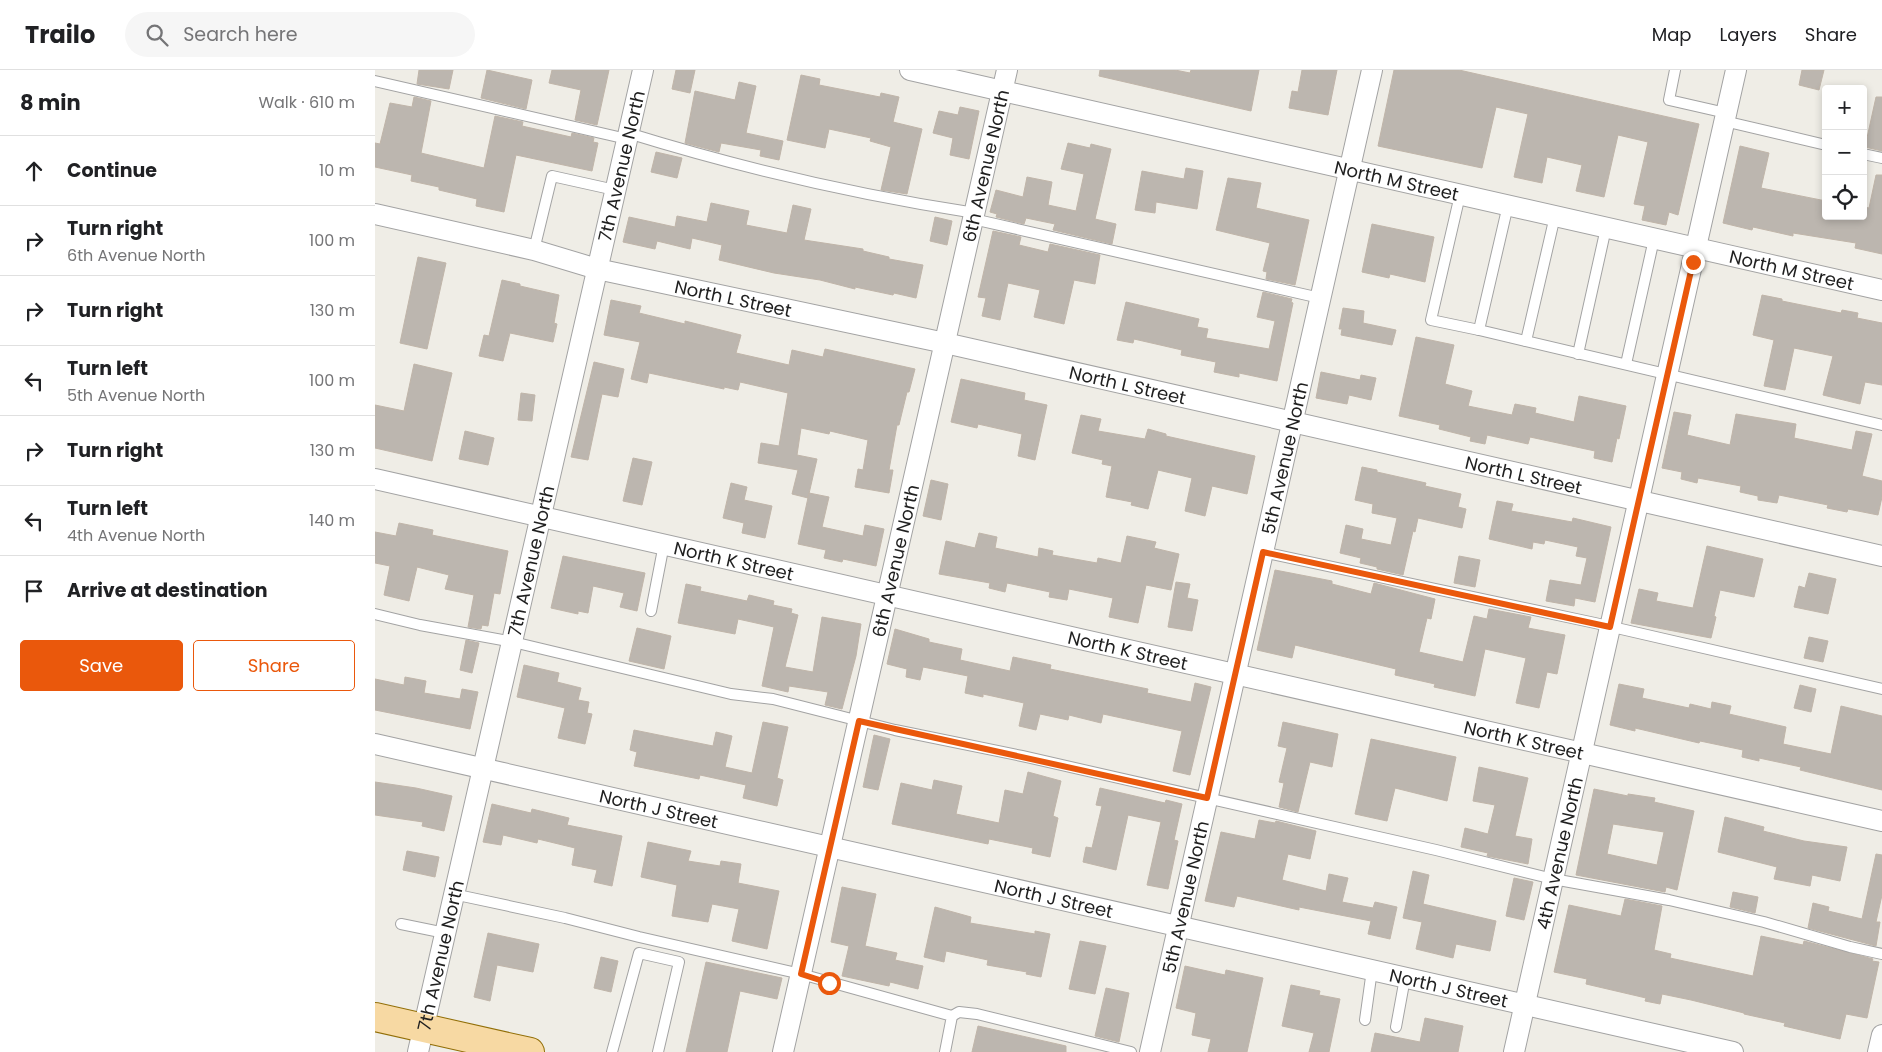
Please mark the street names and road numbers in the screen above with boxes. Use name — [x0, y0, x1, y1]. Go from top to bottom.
street label: 6th Avenue North — [956, 87, 1015, 244]
street label: 7th Avenue North — [592, 88, 650, 244]
street label: North M Street — [1332, 154, 1461, 206]
street label: North M Street — [1727, 243, 1856, 296]
street label: North L Street — [672, 273, 794, 323]
street label: North L Street — [1067, 359, 1189, 410]
street label: 5th Avenue North — [1255, 379, 1314, 537]
street label: North L Street — [1463, 449, 1585, 500]
street label: 6th Avenue North — [866, 482, 925, 639]
street label: 7th Avenue North — [501, 483, 560, 639]
street label: North K Street — [672, 535, 796, 586]
street label: North K Street — [1066, 624, 1190, 676]
street label: North K Street — [1461, 714, 1586, 765]
street label: 4th Avenue North — [1530, 774, 1588, 932]
street label: North J Street — [597, 783, 721, 834]
street label: 5th Avenue North — [1156, 818, 1214, 976]
street label: North J Street — [992, 872, 1115, 924]
street label: 7th Avenue North — [411, 878, 470, 1033]
street label: North J Street — [1387, 962, 1510, 1013]

